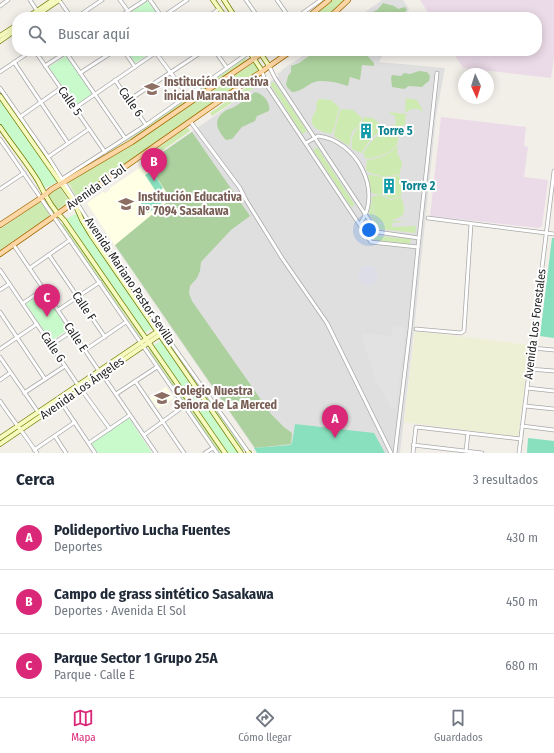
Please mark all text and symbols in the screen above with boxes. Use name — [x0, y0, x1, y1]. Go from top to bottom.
search box — [12, 12, 542, 56]
icon: search — [26, 23, 48, 45]
text: Buscar aquí — [58, 25, 130, 43]
north arrow — [458, 68, 494, 104]
place label: Institución educativa inicial Maranatha — [164, 75, 269, 103]
school or university icon: Institución educativa inicial Maranatha — [143, 80, 161, 98]
street label: Calle 5 — [55, 84, 85, 119]
street label: Calle 6 — [116, 85, 146, 119]
building icon: Torre 5 — [357, 122, 375, 140]
place label: Torre 5 — [378, 124, 413, 138]
pin: B — [141, 148, 167, 181]
street label: Avenida El Sol — [64, 161, 128, 213]
building icon: Torre 2 — [380, 177, 398, 195]
place label: Torre 2 — [401, 179, 436, 193]
place label: Institución Educativa N° 7094 Sasakawa — [138, 190, 242, 218]
school or university icon: Institución Educativa N° 7094 Sasakawa — [117, 195, 135, 213]
street label: Avenida Mariano Pastor Sevilla — [82, 215, 178, 348]
your location — [359, 220, 379, 240]
street label: Avenida Los Forestales — [521, 268, 549, 380]
pin: C — [34, 284, 60, 317]
street label: Calle F — [69, 289, 99, 324]
street label: Calle E — [61, 320, 91, 355]
street label: Calle G — [38, 329, 68, 365]
street label: Avenida Los Ángeles — [37, 353, 127, 422]
place label: Colegio Nuestra Señora de La Merced — [174, 384, 277, 412]
school or university icon: Colegio Nuestra Señora de La Merced — [153, 389, 171, 407]
pin: A — [322, 405, 348, 438]
text: Cerca — [16, 469, 55, 490]
text: 3 resultados — [473, 472, 538, 487]
text: Polideportivo Lucha Fuentes — [54, 521, 230, 539]
text: A — [25, 530, 33, 545]
text: 430 m — [506, 530, 538, 545]
text: Deportes — [54, 539, 102, 554]
text: Campo de grass sintético Sasakawa — [54, 585, 274, 603]
text: B — [25, 594, 33, 609]
text: 450 m — [506, 594, 538, 609]
text: Deportes · Avenida El Sol — [54, 603, 186, 618]
text: Parque Sector 1 Grupo 25A — [54, 649, 218, 667]
text: C — [26, 658, 32, 673]
text: 680 m — [505, 658, 538, 673]
text: Parque · Calle E — [54, 667, 135, 682]
tab: Mapa — [71, 707, 96, 744]
tab: Cómo llegar — [238, 707, 292, 744]
tab: Guardados — [434, 707, 483, 744]

